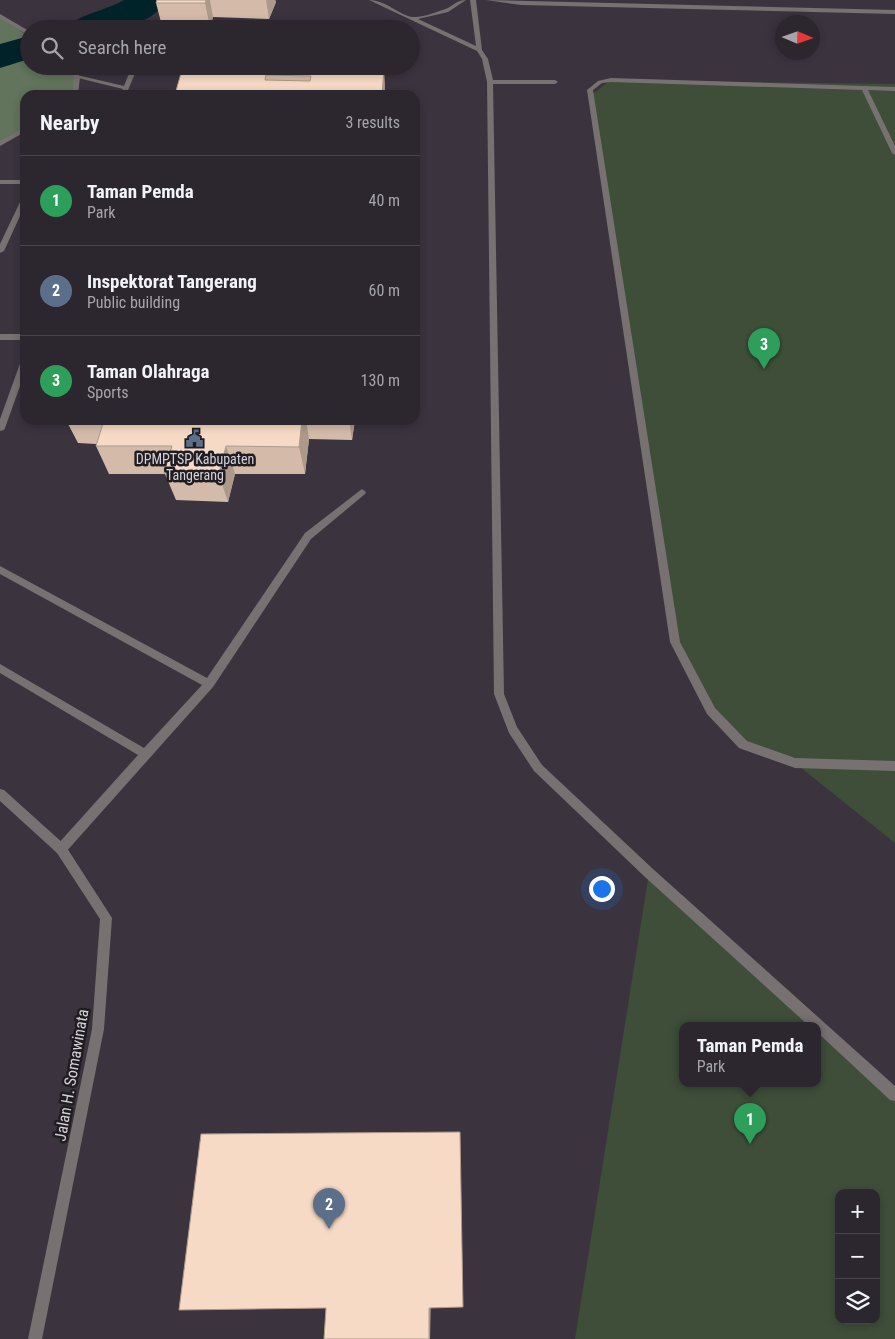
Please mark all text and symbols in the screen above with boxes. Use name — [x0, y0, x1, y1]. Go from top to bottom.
north arrow — [775, 15, 820, 60]
search box — [20, 20, 420, 75]
icon: search — [38, 34, 66, 62]
text: Search here — [78, 36, 166, 59]
text: Nearby — [40, 111, 99, 135]
text: 3 results — [345, 113, 400, 132]
text: Taman Pemda — [87, 180, 194, 203]
text: 1 — [52, 191, 60, 210]
text: 40 m — [368, 191, 400, 210]
text: Park — [87, 203, 116, 222]
text: Inspektorat Tangerang — [87, 270, 257, 293]
text: 2 — [52, 281, 60, 300]
text: 60 m — [368, 281, 400, 300]
text: Public building — [87, 293, 180, 312]
pin: 3 — [748, 328, 780, 369]
text: Taman Olahraga — [87, 360, 210, 383]
text: 3 — [52, 371, 60, 390]
text: 130 m — [361, 371, 400, 390]
text: Sports — [87, 383, 129, 402]
public building icon: DPMPTSP Kabupaten Tangerang — [185, 429, 205, 449]
place label: DPMPTSP Kabupaten Tangerang — [136, 451, 254, 483]
your location — [589, 876, 615, 902]
street label: Jalan H. Somawinata — [51, 1008, 92, 1143]
popup — [679, 1022, 821, 1087]
text: Taman Pemda — [697, 1034, 803, 1057]
text: Park — [697, 1057, 725, 1076]
pin: 1 — [734, 1103, 766, 1144]
pin: 2 — [313, 1188, 345, 1229]
map controls — [835, 1189, 880, 1324]
button: + — [835, 1189, 880, 1234]
button: − — [835, 1234, 880, 1279]
button: layers — [835, 1279, 880, 1324]

